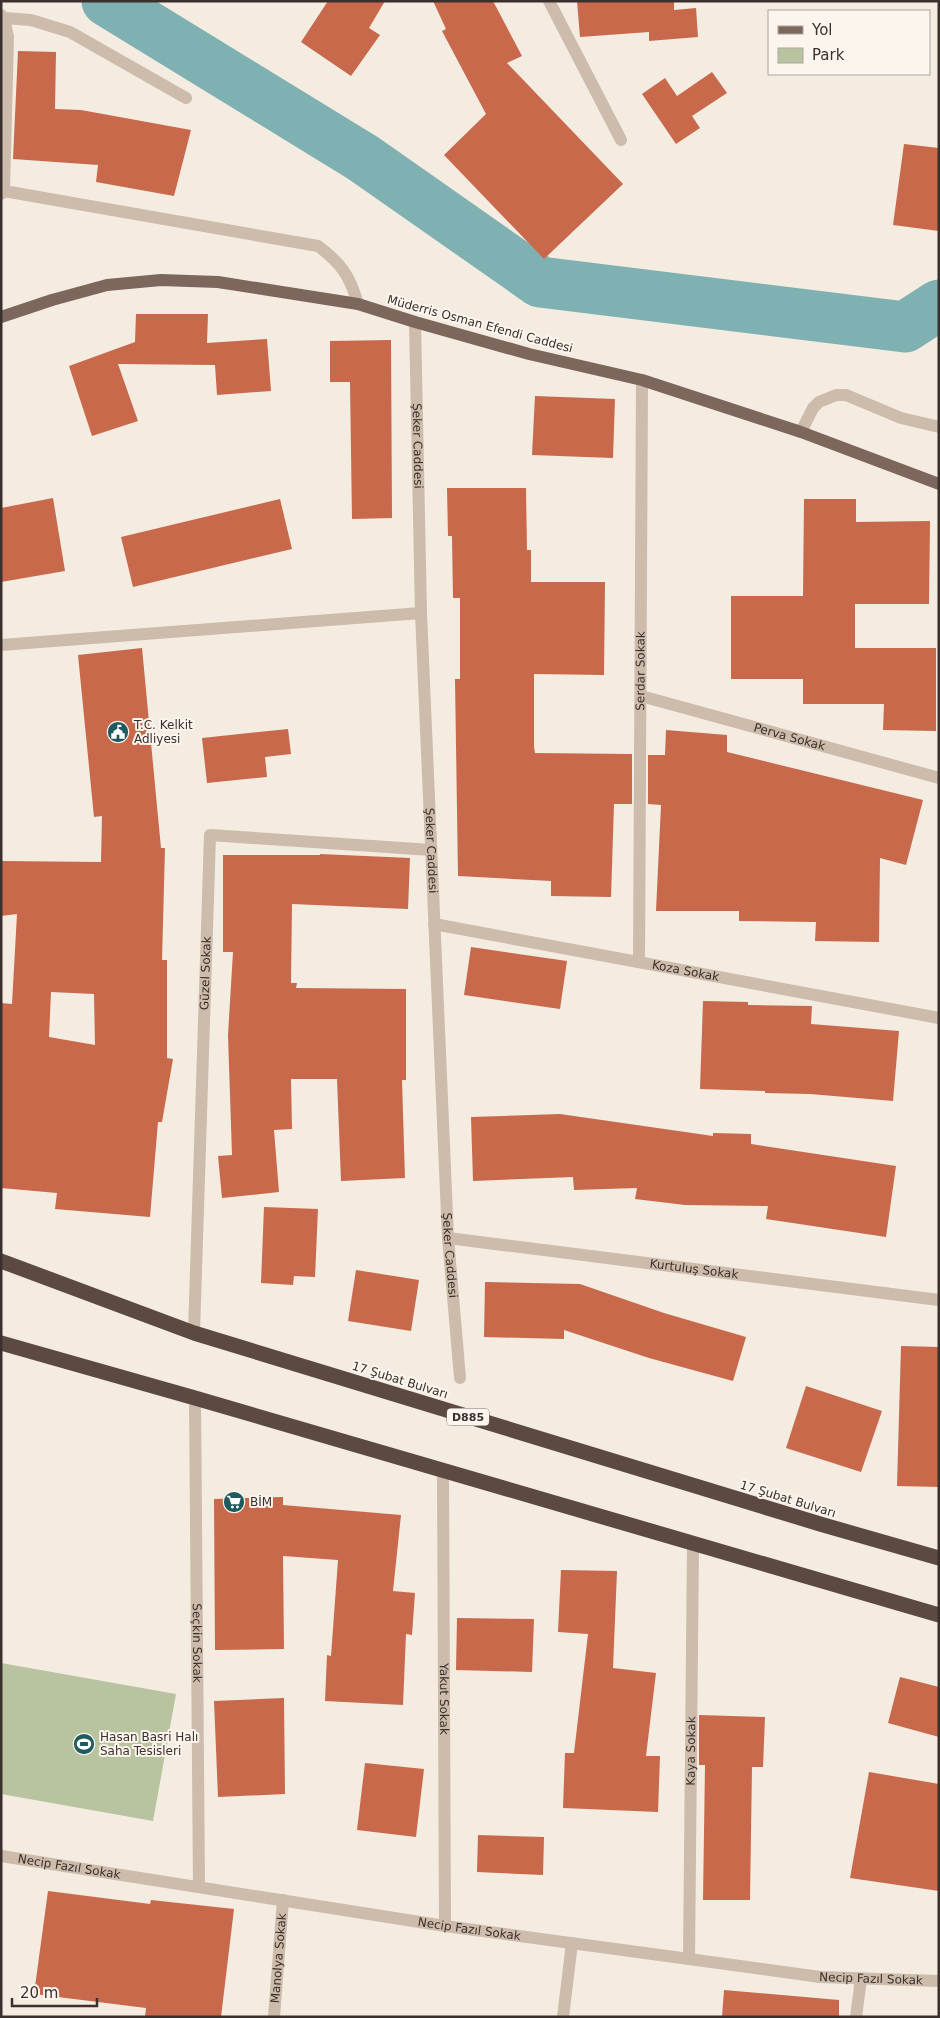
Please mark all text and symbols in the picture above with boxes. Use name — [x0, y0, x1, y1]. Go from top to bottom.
legend — [768, 10, 930, 75]
text: Yol — [811, 21, 833, 39]
text: Park — [812, 46, 845, 64]
street label: Müderris Osman Efendi Caddesi — [386, 292, 574, 356]
street label: Şeker Caddesi — [410, 403, 425, 489]
street label: Serdar Sokak — [633, 631, 648, 711]
place label: T.C. Kelkit Adliyesi — [133, 718, 193, 746]
public building icon: T.C. Kelkit Adliyesi — [106, 720, 130, 744]
street label: Perva Sokak — [752, 720, 827, 753]
street label: Şeker Caddesi — [422, 808, 440, 894]
street label: Güzel Sokak — [197, 936, 214, 1010]
street label: Koza Sokak — [651, 958, 721, 984]
street label: Şeker Caddesi — [440, 1212, 460, 1299]
street label: Kurtuluş Sokak — [649, 1257, 739, 1282]
street label: 17 Şubat Bulvarı — [350, 1359, 450, 1401]
road number: D885 — [447, 1408, 489, 1425]
street label: 17 Şubat Bulvarı — [738, 1478, 838, 1520]
supermarket icon: BİM — [222, 1490, 246, 1514]
place label: BİM — [250, 1494, 272, 1509]
street label: Seçkin Sokak — [190, 1603, 204, 1683]
street label: Yakut Sokak — [437, 1662, 451, 1735]
street label: Kaya Sokak — [684, 1716, 698, 1786]
place label: Hasan Basri Halı Saha Tesisleri — [100, 1730, 198, 1758]
sports icon: Hasan Basri Halı Saha Tesisleri — [72, 1732, 96, 1756]
street label: Necip Fazıl Sokak — [17, 1852, 122, 1882]
street label: Manolya Sokak — [268, 1913, 289, 2004]
street label: Necip Fazıl Sokak — [417, 1915, 522, 1943]
street label: Necip Fazıl Sokak — [819, 1970, 923, 1987]
scale bar — [12, 1976, 98, 2008]
text: 20 m — [20, 1984, 58, 2002]

